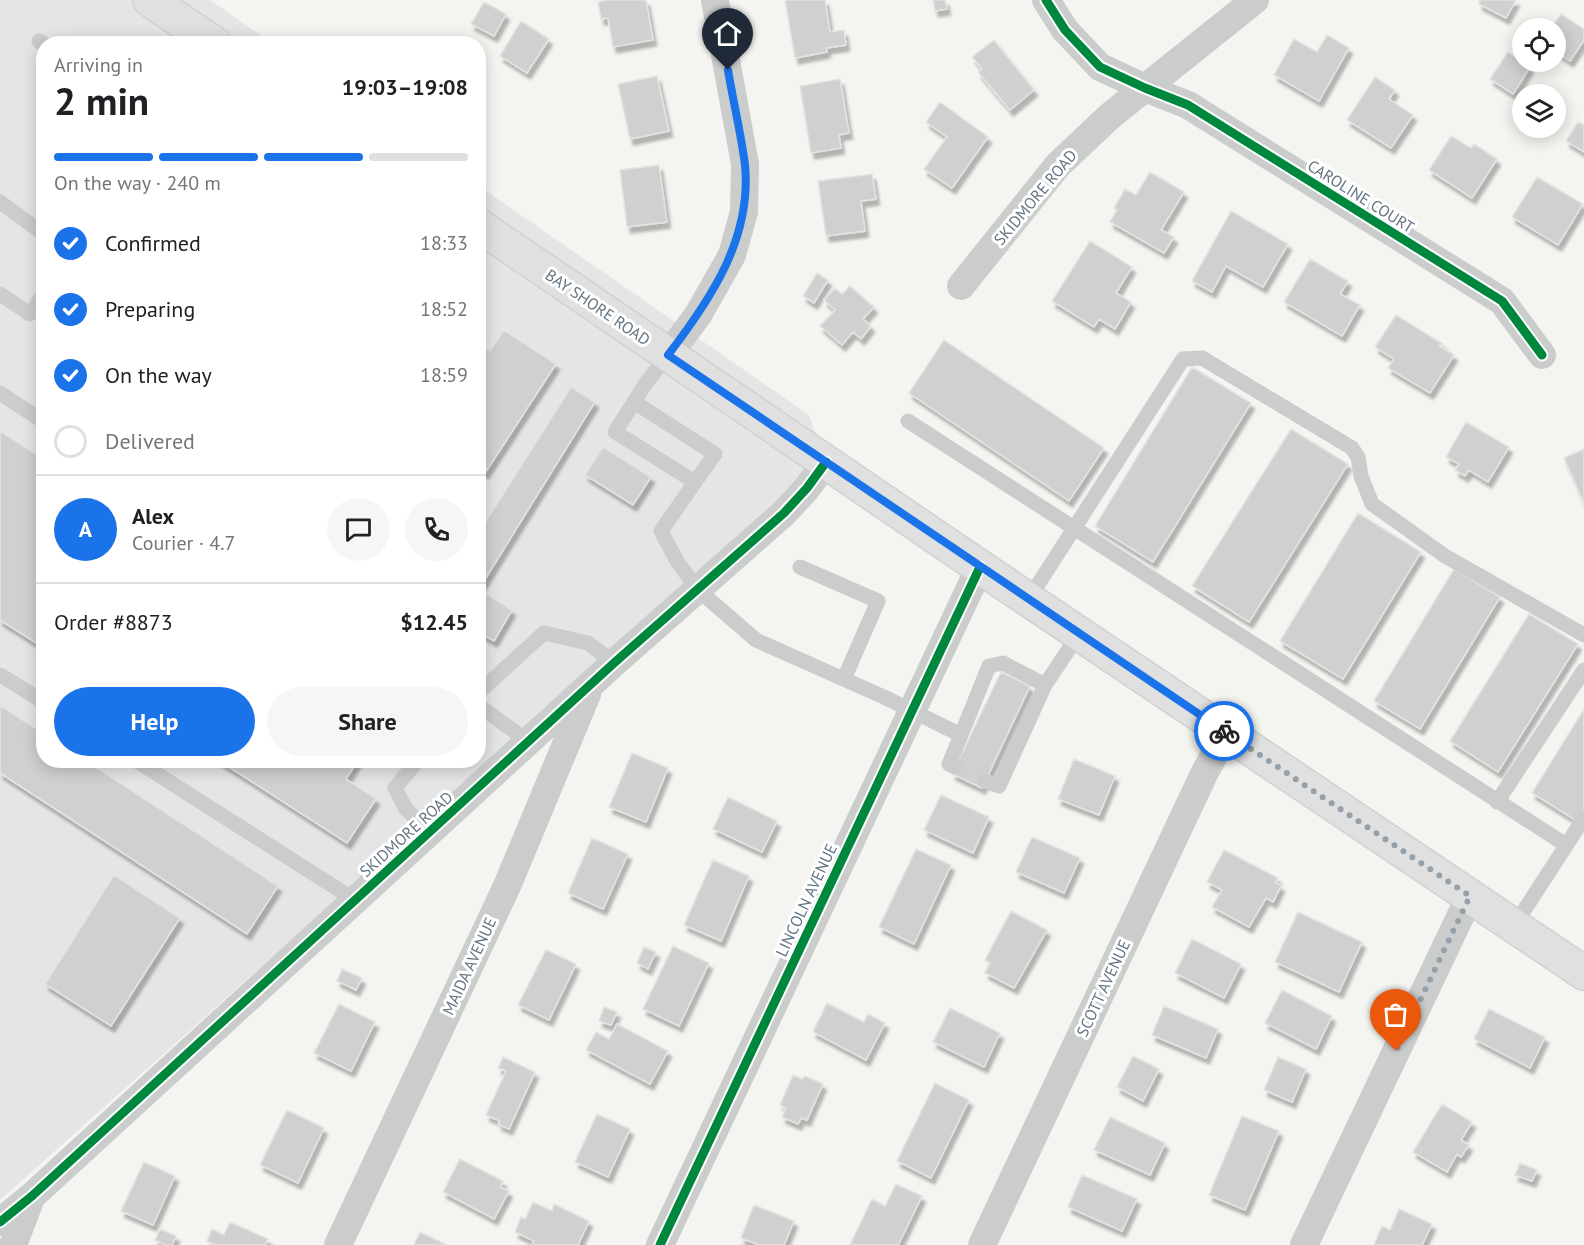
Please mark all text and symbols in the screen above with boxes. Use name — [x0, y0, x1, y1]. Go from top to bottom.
pin — [702, 8, 753, 70]
icon: home — [711, 17, 744, 50]
map controls — [1512, 18, 1566, 138]
button: locate — [1512, 18, 1566, 72]
text: Arriving in — [54, 52, 143, 78]
text: 19:03–19:08 — [342, 73, 468, 101]
text: 2 min — [54, 75, 149, 126]
button: layers — [1512, 84, 1566, 138]
street label: SKIDMORE ROAD — [989, 145, 1081, 249]
street label: CAROLINE COURT — [1304, 155, 1418, 237]
text: On the way · 240 m — [54, 170, 221, 196]
icon: check — [54, 227, 87, 260]
text: Confirmed — [105, 229, 201, 257]
text: 18:33 — [420, 230, 468, 256]
street label: BAY SHORE ROAD — [542, 265, 654, 349]
icon: check — [54, 293, 87, 326]
text: Preparing — [105, 295, 195, 323]
text: 18:52 — [420, 296, 468, 322]
icon: check — [54, 359, 87, 392]
text: On the way — [105, 361, 212, 389]
text: 18:59 — [420, 362, 468, 388]
text: Delivered — [105, 427, 195, 455]
button: chat — [327, 498, 390, 561]
button: phone — [405, 498, 468, 561]
text: Alex — [132, 502, 174, 530]
text: A — [79, 515, 92, 543]
text: Courier · 4.7 — [132, 530, 235, 556]
text: Order #8873 — [54, 608, 173, 636]
text: $12.45 — [400, 608, 468, 636]
button: Help — [54, 687, 255, 756]
button: Share — [267, 687, 468, 756]
courier — [1194, 701, 1254, 761]
icon: bike — [1208, 715, 1241, 748]
street label: SKIDMORE ROAD — [355, 787, 457, 881]
street label: LINCOLN AVENUE — [771, 840, 841, 960]
street label: MAIDA AVENUE — [438, 914, 500, 1018]
street label: SCOTT AVENUE — [1072, 936, 1134, 1040]
pin — [1370, 989, 1421, 1051]
icon: bag — [1379, 998, 1412, 1031]

